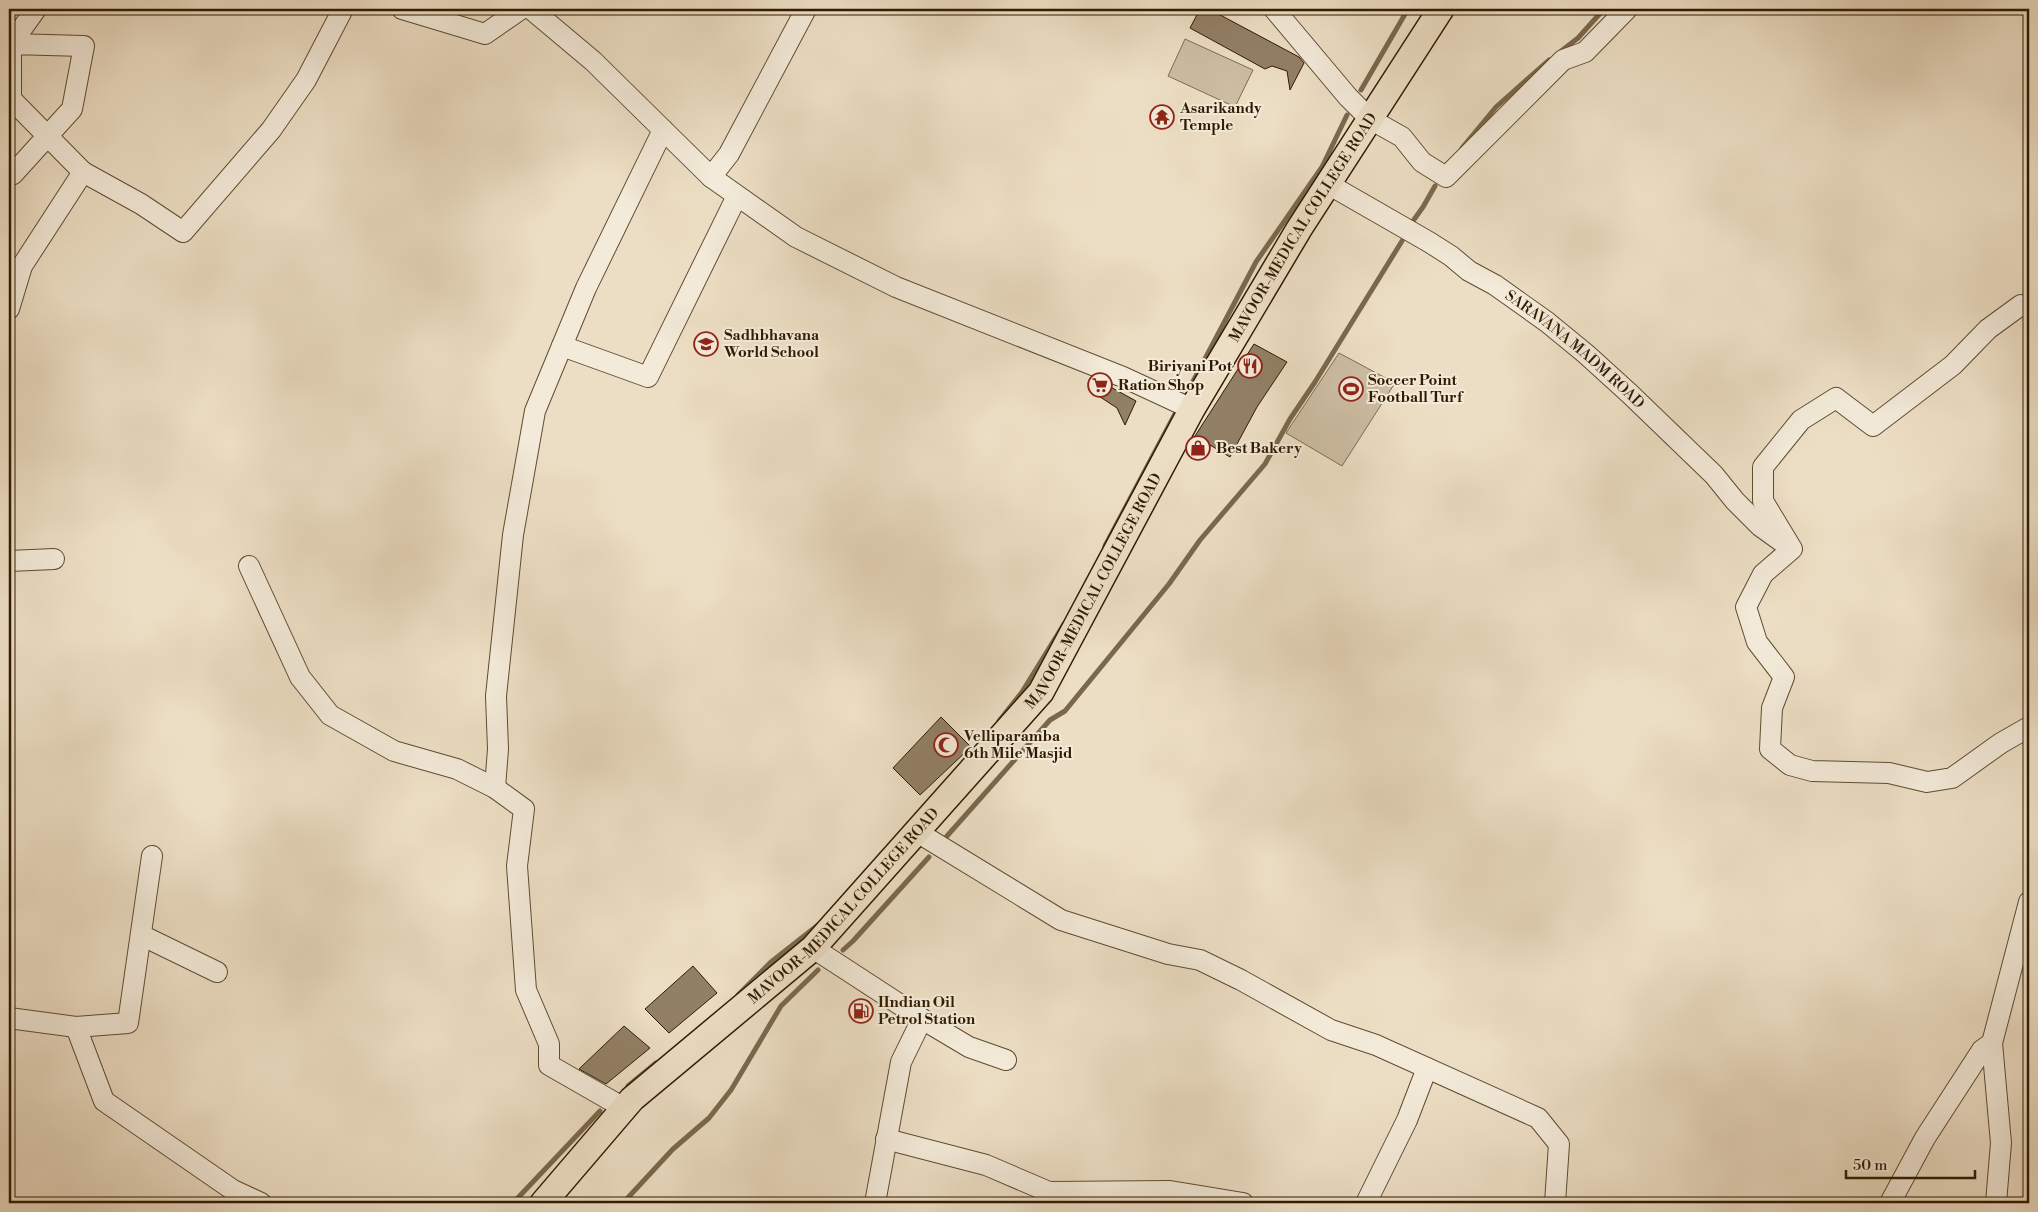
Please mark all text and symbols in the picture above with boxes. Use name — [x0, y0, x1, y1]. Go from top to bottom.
place label: Asarikandy Temple — [1179, 99, 1262, 135]
temple icon: Asarikandy Temple — [1149, 104, 1175, 130]
street label: MAVOOR-MEDICAL COLLEGE ROAD — [1225, 109, 1382, 346]
street label: SARAVANA MADM ROAD — [1501, 286, 1648, 413]
place label: Sadhbhavana World School — [723, 326, 820, 362]
school or university icon: Sadhbhavana World School — [693, 331, 719, 357]
restaurant icon: Biriyani Pot — [1237, 353, 1263, 379]
place label: Biriyani Pot — [1148, 357, 1233, 376]
place label: Soccer Point Football Turf — [1368, 371, 1464, 407]
supermarket icon: Ration Shop — [1087, 372, 1113, 398]
place label: Ration Shop — [1118, 376, 1204, 395]
sports icon: Soccer Point Football Turf — [1338, 376, 1364, 402]
shop icon: Best Bakery — [1185, 435, 1211, 461]
place label: Best Bakery — [1216, 439, 1302, 458]
street label: MAVOOR-MEDICAL COLLEGE ROAD — [1021, 470, 1166, 713]
place label: Velliparamba 6th Mile Masjid — [963, 727, 1073, 763]
mosque icon: Velliparamba 6th Mile Masjid — [933, 732, 959, 758]
street label: MAVOOR-MEDICAL COLLEGE ROAD — [744, 804, 943, 1008]
place label: IIndian Oil Petrol Station — [878, 993, 976, 1029]
fuel station icon: IIndian Oil Petrol Station — [848, 998, 874, 1024]
scale bar — [1846, 1147, 1974, 1179]
text: 50 m — [1853, 1156, 1887, 1175]

